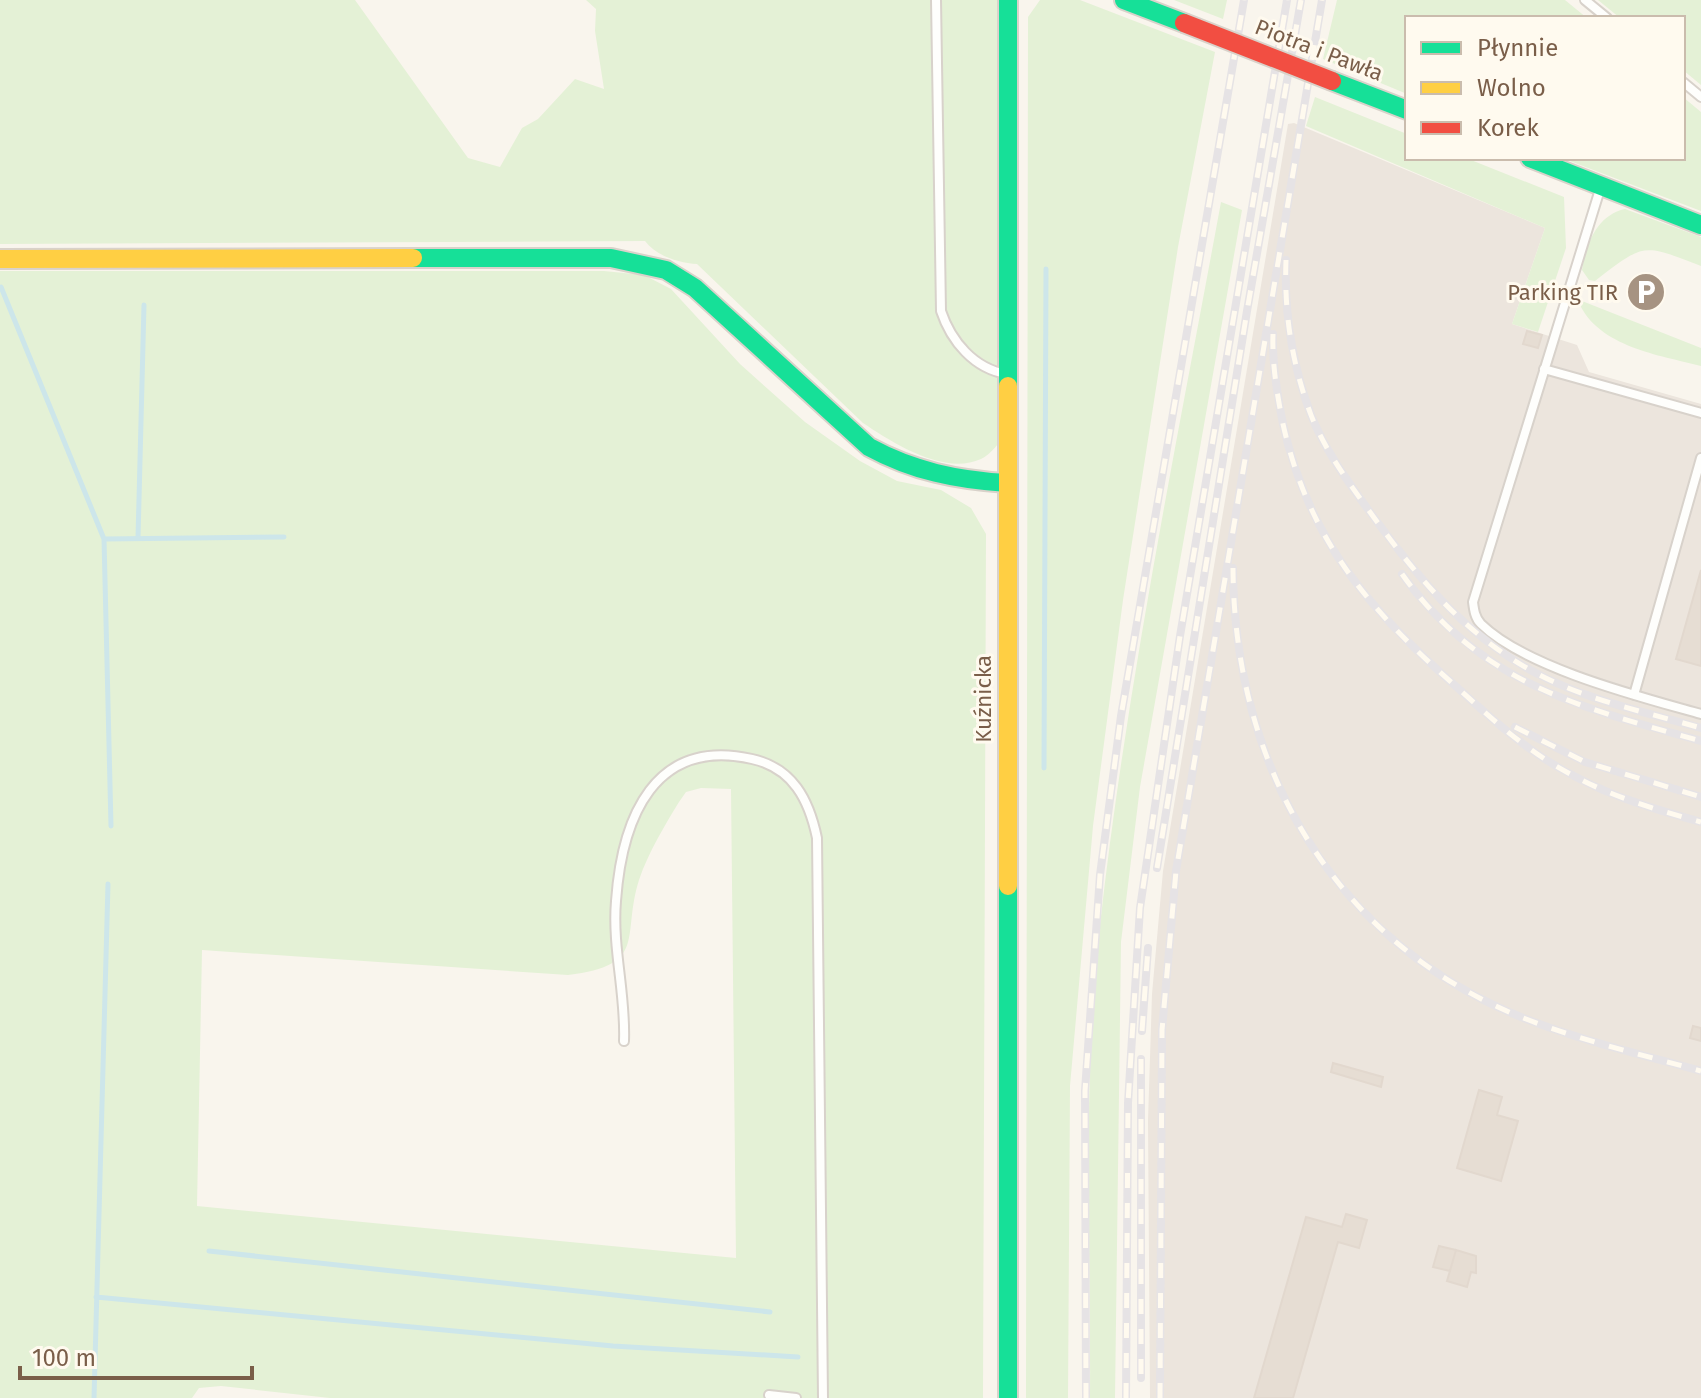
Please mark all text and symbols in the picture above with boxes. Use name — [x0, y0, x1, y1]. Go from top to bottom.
street label: Piotra i Pawła — [1251, 13, 1387, 87]
legend — [1405, 16, 1685, 160]
text: Płynnie — [1477, 34, 1558, 62]
text: Wolno — [1477, 74, 1546, 102]
text: Korek — [1477, 114, 1539, 142]
parking icon: Parking TIR — [1625, 271, 1667, 313]
place label: Parking TIR — [1507, 279, 1618, 306]
street label: Kuźnicka — [970, 655, 997, 743]
scale bar — [20, 1330, 252, 1380]
text: 100 m — [32, 1344, 96, 1372]

